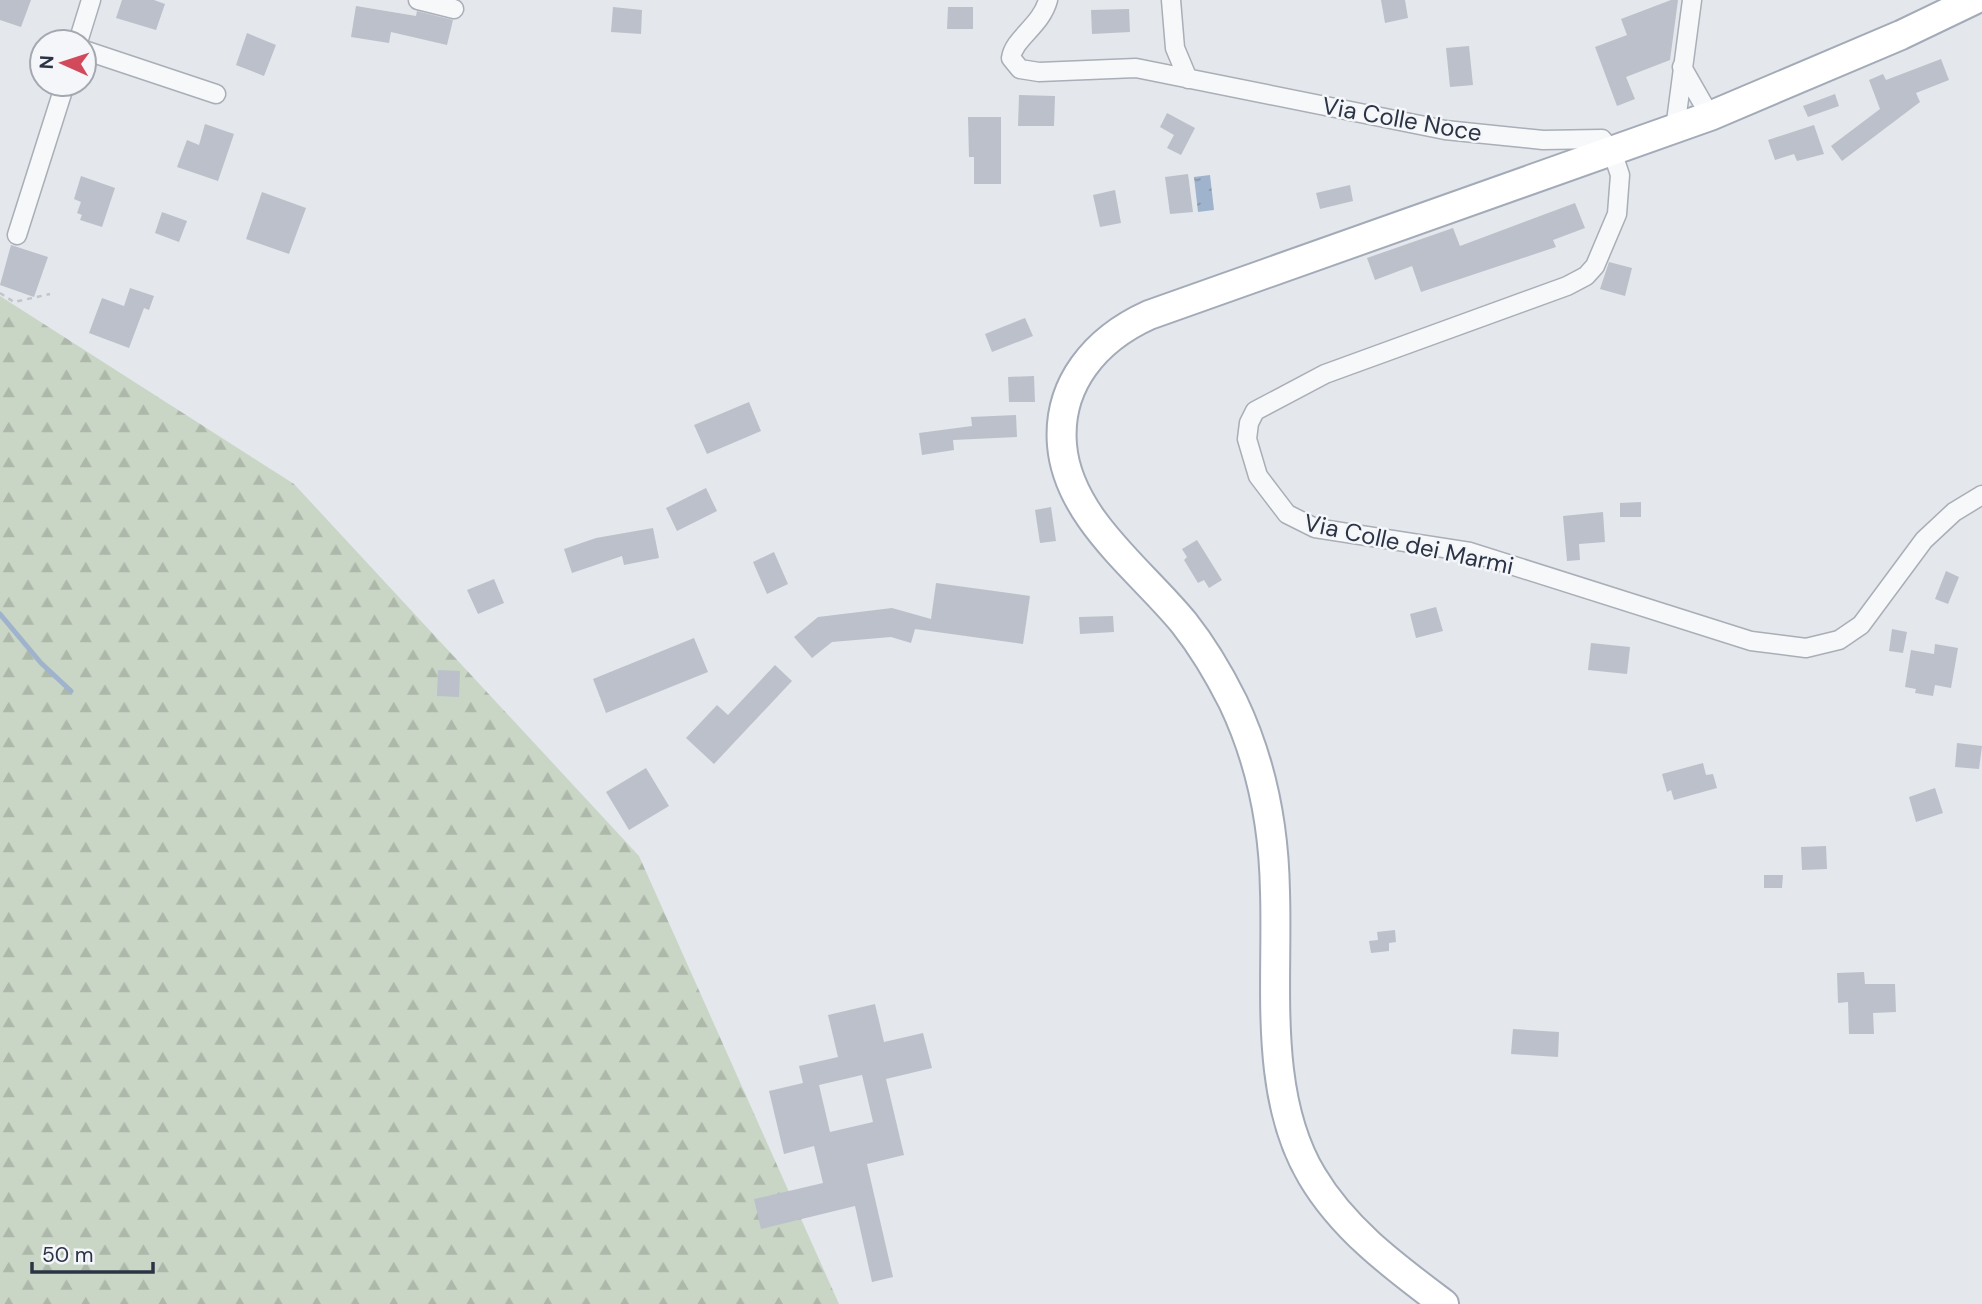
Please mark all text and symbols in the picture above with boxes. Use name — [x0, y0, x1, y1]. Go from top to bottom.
north arrow — [28, 28, 98, 98]
text: N — [34, 55, 59, 70]
street label: Via Colle Noce — [1320, 90, 1484, 148]
street label: Via Colle dei Marmi — [1301, 507, 1517, 581]
scale bar — [32, 1230, 152, 1274]
text: 50 m — [42, 1241, 93, 1269]

